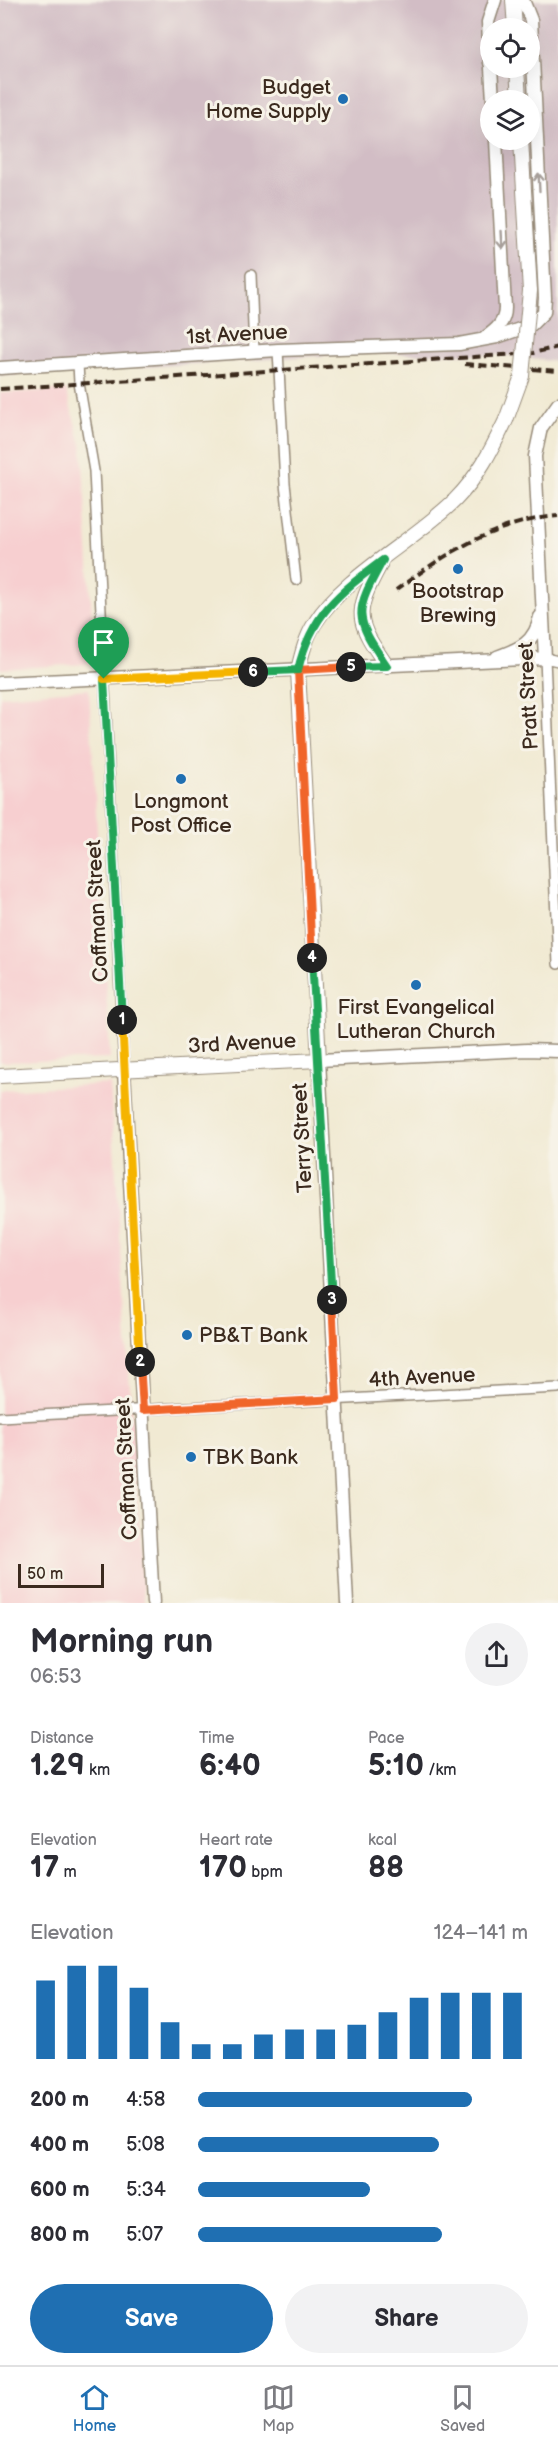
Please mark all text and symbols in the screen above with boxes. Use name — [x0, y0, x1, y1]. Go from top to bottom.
map controls — [480, 18, 540, 150]
button: locate — [480, 18, 540, 78]
place label: Budget Home Supply — [206, 75, 332, 124]
button: layers — [480, 90, 540, 150]
marker: Budget Home Supply — [336, 92, 350, 106]
one-way arrow — [534, 173, 545, 193]
one-way arrow — [496, 229, 507, 249]
street label: 1st Avenue — [186, 319, 288, 350]
marker: Bootstrap Brewing — [451, 562, 465, 576]
place label: Bootstrap Brewing — [412, 579, 504, 628]
pin — [78, 617, 129, 679]
icon: arrive — [87, 626, 120, 659]
street label: Pratt Street — [513, 641, 544, 751]
pin: 5 — [336, 652, 366, 682]
pin: 6 — [238, 657, 268, 687]
text: 5 — [346, 657, 356, 676]
text: 6 — [248, 662, 258, 681]
marker: Longmont Post Office — [174, 772, 188, 786]
place label: Longmont Post Office — [130, 789, 232, 838]
street label: Coffman Street — [81, 839, 114, 983]
pin: 4 — [297, 943, 327, 973]
text: 4 — [307, 948, 317, 967]
marker: First Evangelical Lutheran Church — [409, 978, 423, 992]
place label: First Evangelical Lutheran Church — [337, 995, 495, 1044]
pin: 1 — [107, 1005, 137, 1035]
text: 1 — [119, 1010, 125, 1029]
street label: 3rd Avenue — [187, 1028, 297, 1059]
street label: Terry Street — [287, 1082, 318, 1194]
pin: 3 — [317, 1285, 347, 1315]
text: 3 — [327, 1290, 337, 1309]
place label: PB&T Bank — [199, 1323, 308, 1348]
marker: PB&T Bank — [180, 1328, 194, 1342]
pin: 2 — [125, 1347, 155, 1377]
text: 2 — [135, 1352, 145, 1371]
street label: 4th Avenue — [368, 1362, 476, 1393]
street label: Coffman Street — [110, 1397, 143, 1541]
place label: TBK Bank — [203, 1445, 298, 1470]
marker: TBK Bank — [184, 1450, 198, 1464]
scale bar — [18, 1561, 104, 1588]
text: 50 m — [27, 1565, 63, 1584]
text: Morning run — [30, 1622, 213, 1662]
button: share — [465, 1623, 528, 1686]
text: 06:53 — [30, 1665, 82, 1689]
text: Distance — [30, 1729, 94, 1748]
text: Time — [199, 1729, 234, 1748]
text: Pace — [368, 1729, 404, 1748]
text: 1.29 — [30, 1748, 85, 1784]
text: 6:40 — [199, 1748, 261, 1784]
text: 5:10 — [368, 1748, 424, 1784]
text: km — [85, 1761, 110, 1780]
text: /km — [424, 1761, 456, 1780]
text: Elevation — [30, 1831, 97, 1850]
text: Heart rate — [199, 1831, 273, 1850]
text: kcal — [368, 1831, 397, 1850]
text: 17 — [30, 1850, 59, 1886]
text: 170 — [199, 1850, 247, 1886]
text: 88 — [368, 1850, 404, 1886]
text: m — [59, 1863, 77, 1882]
text: bpm — [247, 1863, 283, 1882]
text: Elevation — [30, 1921, 113, 1945]
text: 124–141 m — [434, 1921, 528, 1945]
text: 200 m — [30, 2088, 89, 2112]
text: 4:58 — [126, 2088, 165, 2112]
text: 400 m — [30, 2133, 89, 2157]
text: 5:08 — [126, 2133, 165, 2157]
text: 600 m — [30, 2178, 90, 2202]
text: 5:34 — [126, 2178, 166, 2202]
text: 800 m — [30, 2223, 89, 2247]
text: 5:07 — [126, 2223, 163, 2247]
button: Save — [30, 2284, 273, 2353]
button: Share — [285, 2284, 528, 2353]
tab: Home — [73, 2381, 116, 2436]
tab: Map — [262, 2381, 295, 2436]
tab: Saved — [440, 2381, 485, 2436]

